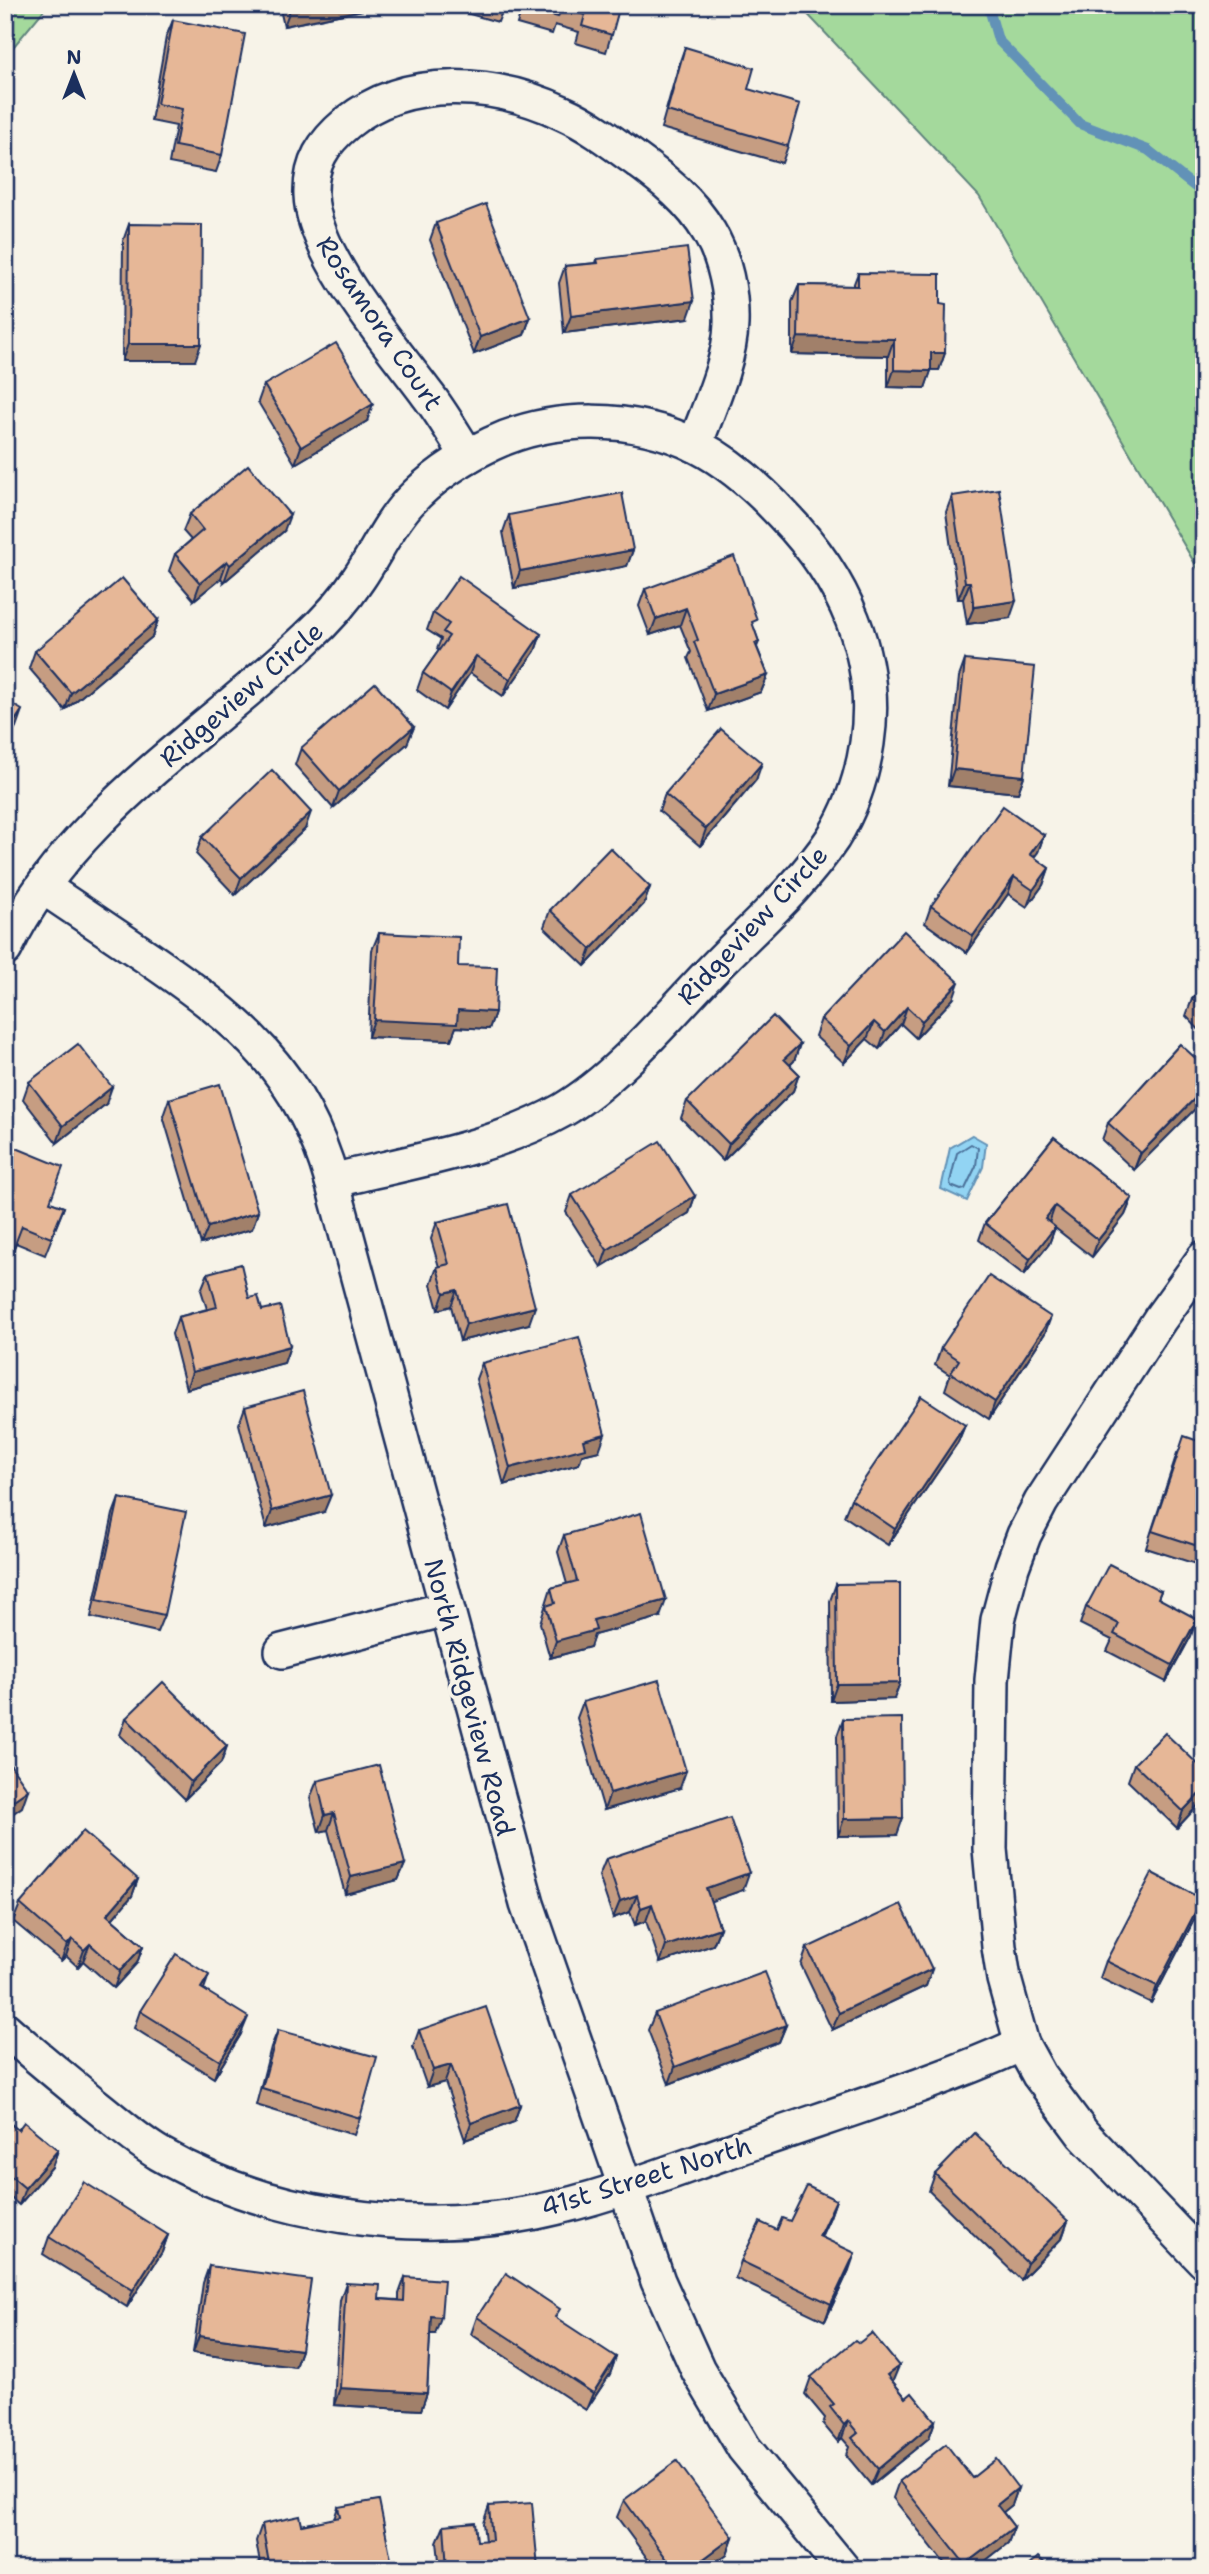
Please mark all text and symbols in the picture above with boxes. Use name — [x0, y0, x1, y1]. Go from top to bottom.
north arrow — [38, 38, 108, 108]
text: N — [66, 45, 82, 70]
street label: Rosamora Court — [309, 229, 451, 417]
street label: Ridgeview Circle — [152, 613, 330, 775]
street label: Ridgeview Circle — [669, 838, 835, 1012]
street label: North Ridgeview Road — [416, 1555, 524, 1839]
street label: 41st Street North — [536, 2127, 756, 2225]

